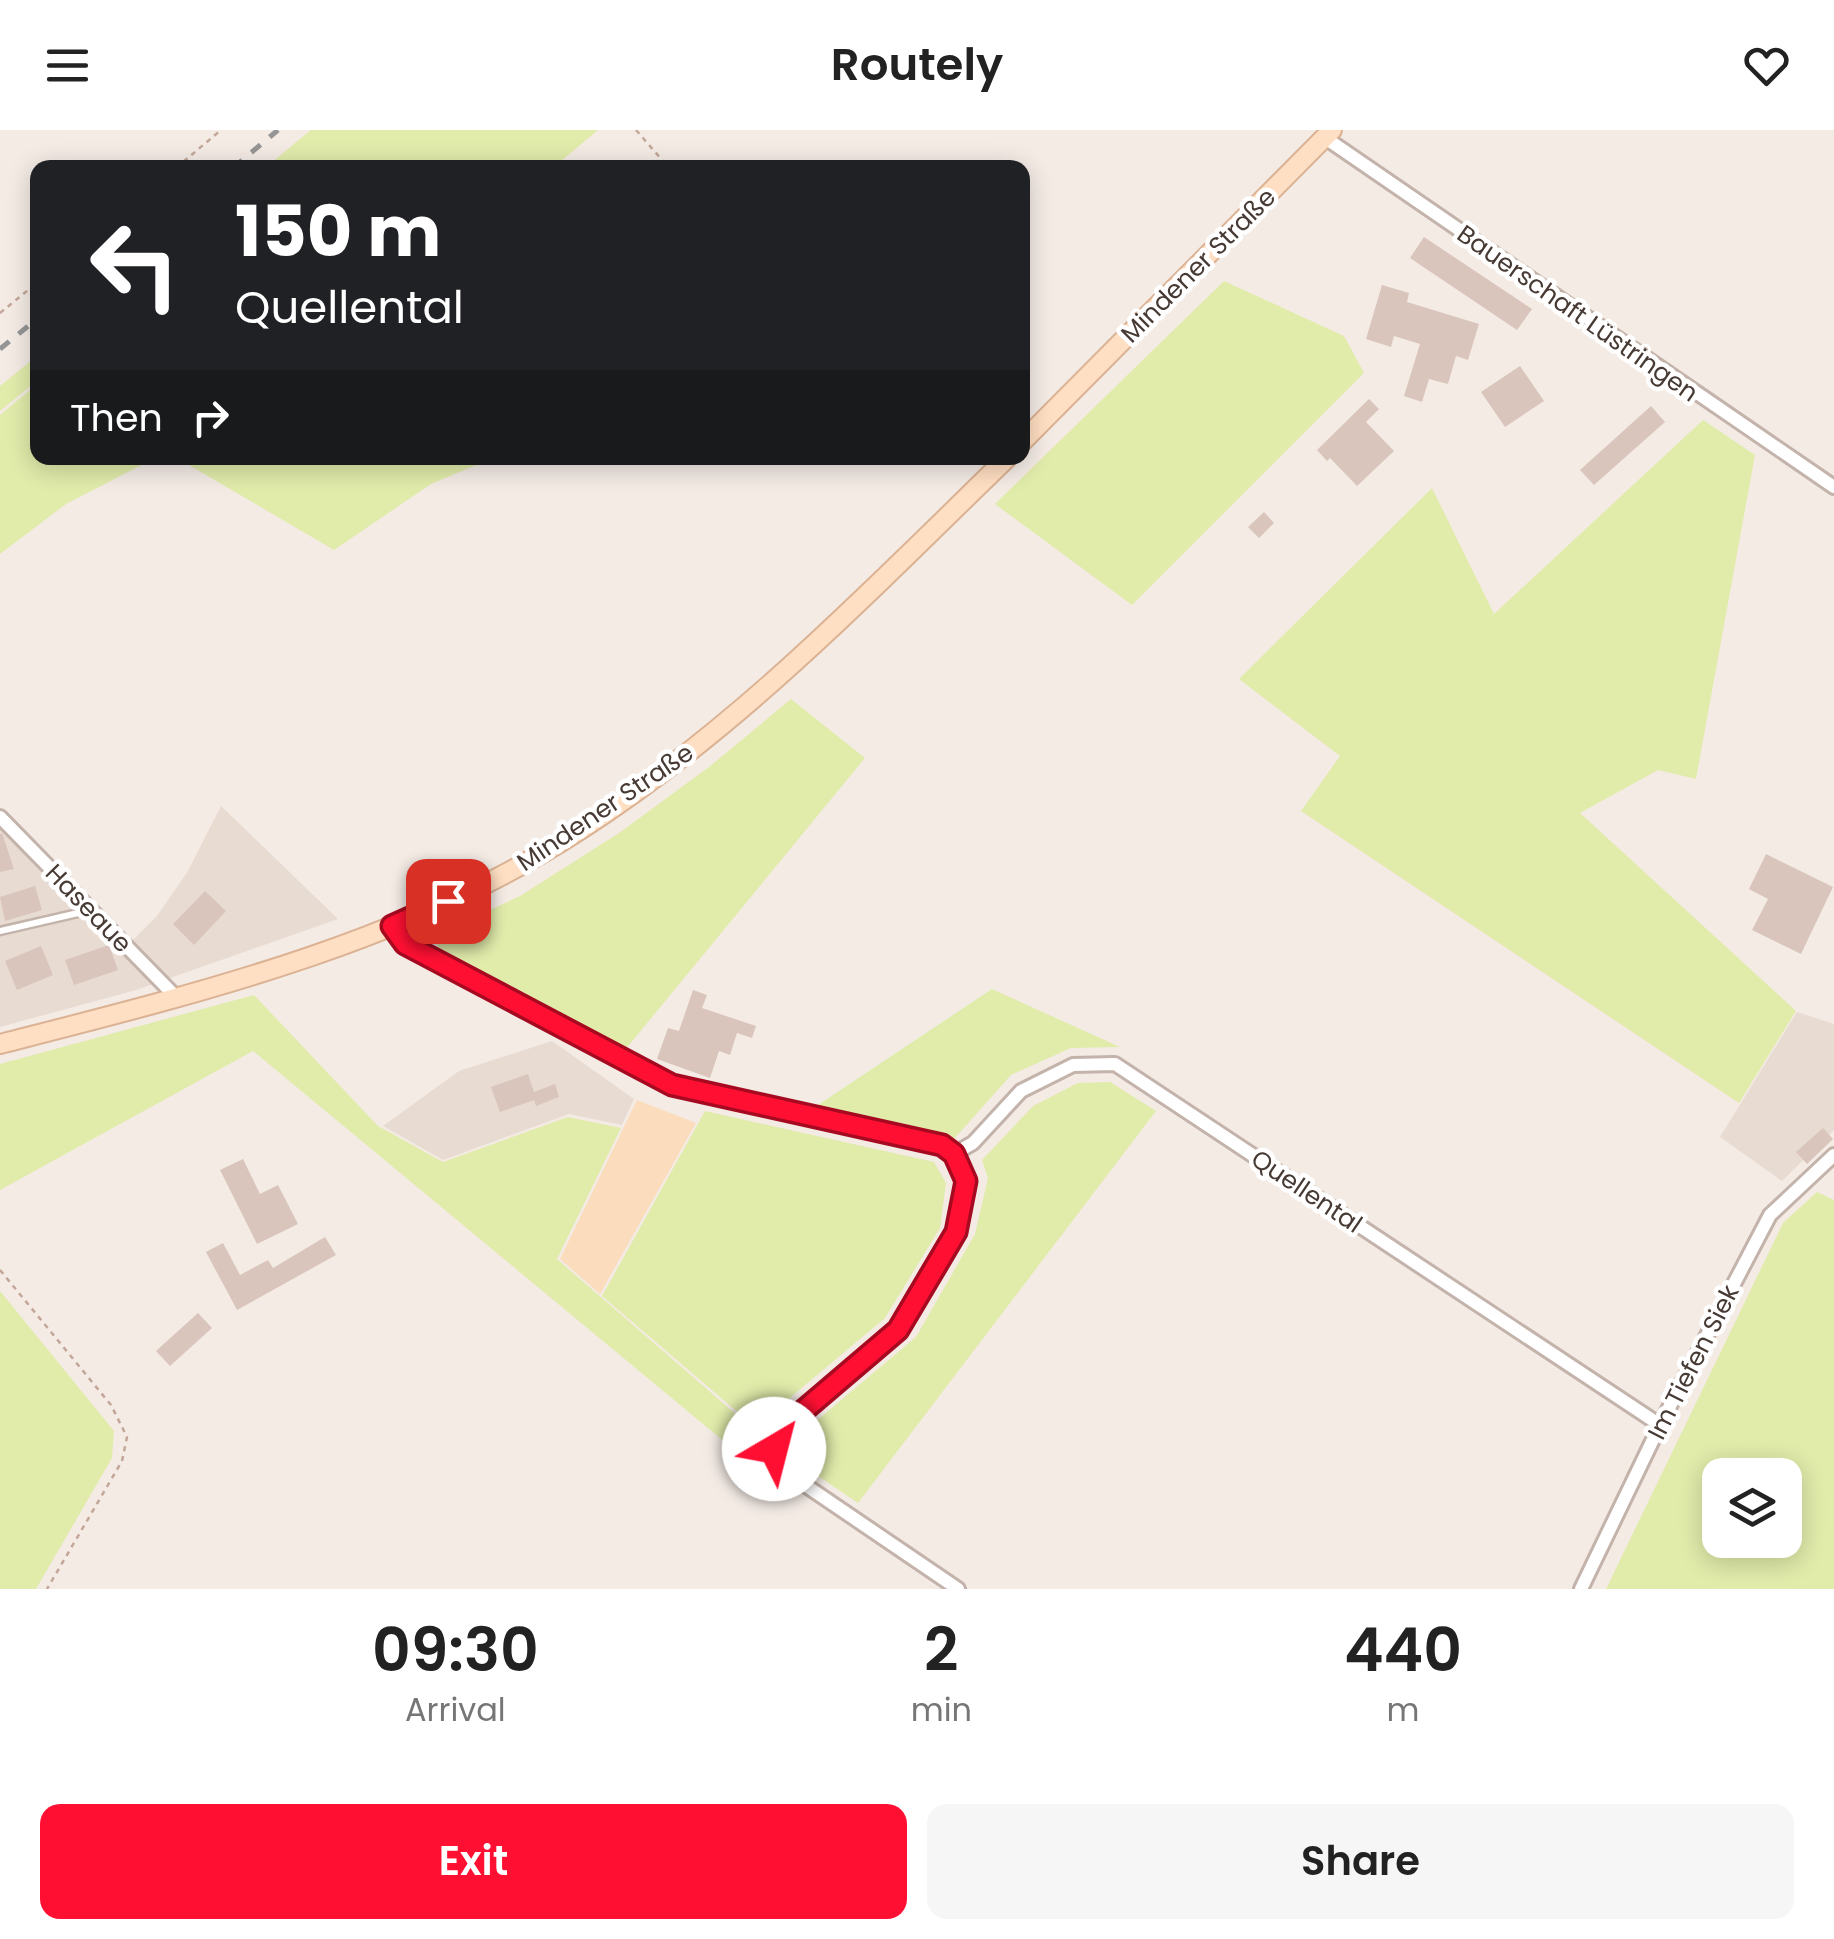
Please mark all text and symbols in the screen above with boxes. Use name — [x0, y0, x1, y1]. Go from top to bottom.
text: Routely — [831, 33, 1003, 96]
icon: menu — [40, 38, 95, 93]
icon: heart — [1739, 38, 1794, 93]
street label: Mindener Straße — [1113, 180, 1284, 351]
text: 150 m — [235, 182, 441, 281]
icon: left — [70, 200, 200, 330]
street label: Bauerschaft Lüstringen — [1450, 217, 1705, 410]
text: Quellental — [235, 276, 464, 339]
icon: right — [183, 390, 238, 445]
text: Then — [70, 391, 163, 444]
street label: Mindener Straße — [510, 735, 701, 880]
street label: Haseaue — [37, 856, 140, 960]
pin — [406, 859, 491, 944]
icon: arrive — [421, 874, 476, 929]
street label: Quellental — [1244, 1141, 1369, 1241]
street label: Im Tiefen Siek — [1639, 1279, 1748, 1446]
position arrow — [722, 1397, 826, 1501]
map controls — [1702, 1458, 1802, 1558]
button: layers — [1702, 1458, 1802, 1558]
text: 09:30 — [372, 1608, 539, 1692]
text: 2 — [924, 1608, 959, 1692]
text: 440 — [1344, 1608, 1462, 1692]
text: Arrival — [405, 1687, 506, 1732]
text: min — [911, 1687, 972, 1732]
text: m — [1387, 1687, 1419, 1732]
button: Exit — [40, 1804, 907, 1919]
button: Share — [927, 1804, 1794, 1919]

